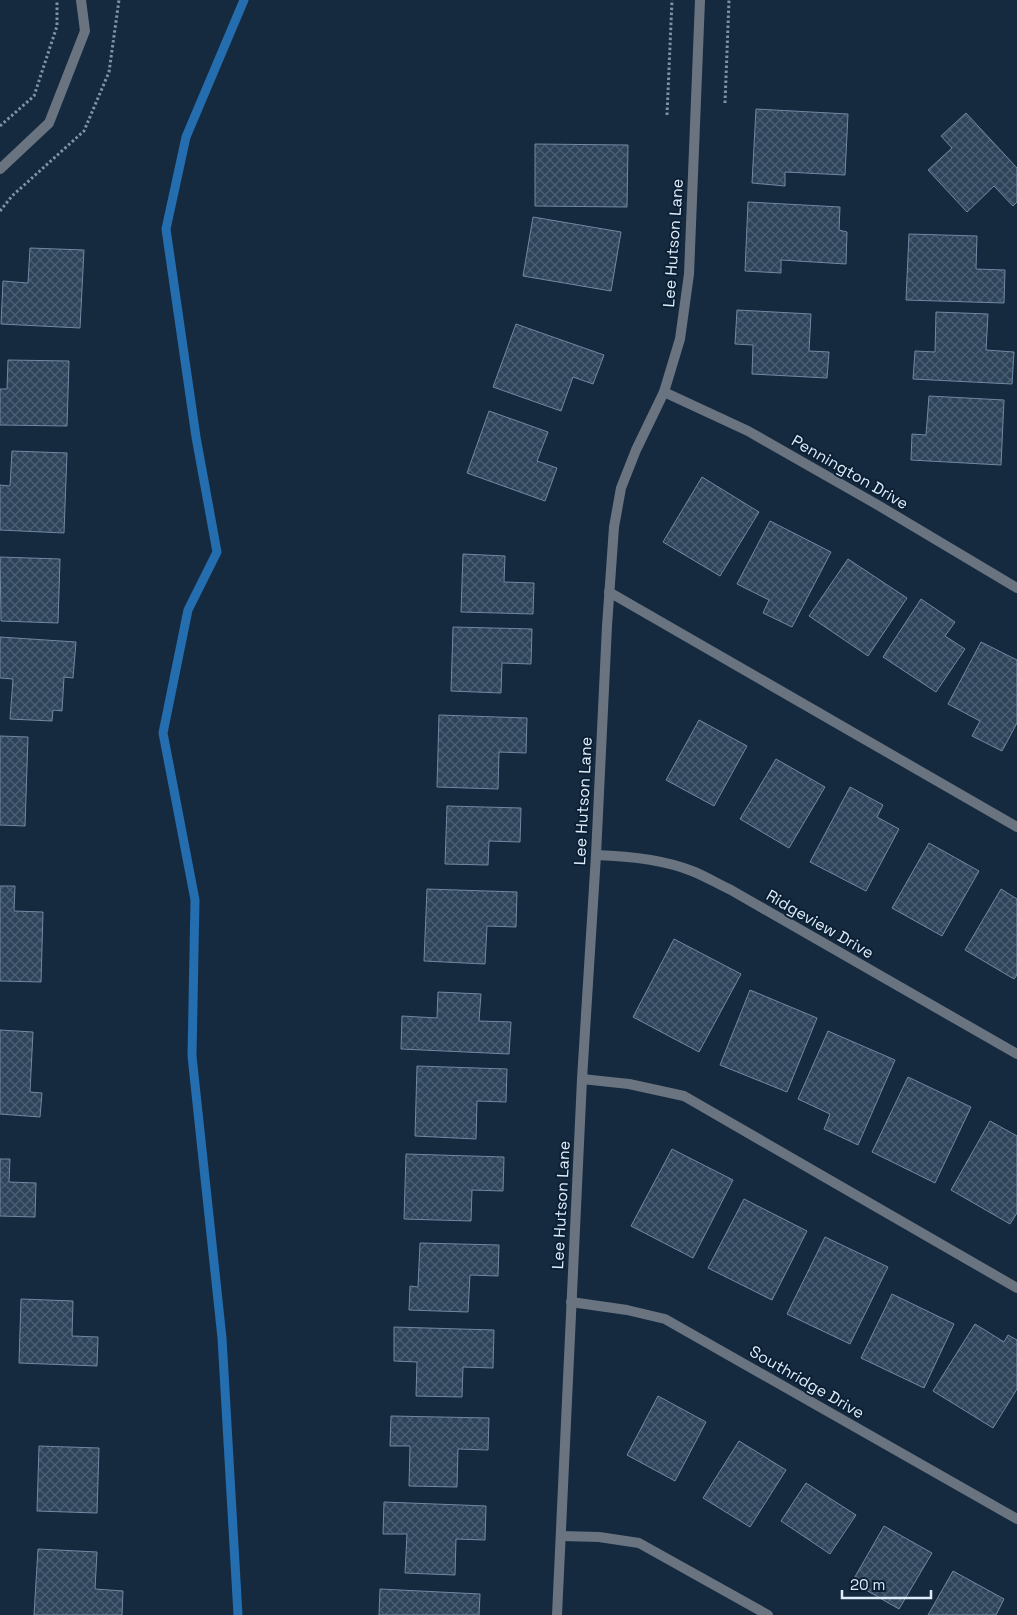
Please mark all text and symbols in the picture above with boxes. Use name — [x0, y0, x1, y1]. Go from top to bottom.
street label: Lee Hutson Lane — [658, 178, 688, 308]
street label: Pennington Drive — [788, 430, 912, 514]
street label: Lee Hutson Lane — [569, 736, 597, 866]
street label: Ridgeview Drive — [762, 885, 878, 963]
street label: Lee Hutson Lane — [547, 1140, 575, 1270]
street label: Southridge Drive — [746, 1341, 868, 1423]
scale bar — [842, 1568, 931, 1600]
text: 20 m — [850, 1575, 885, 1594]

